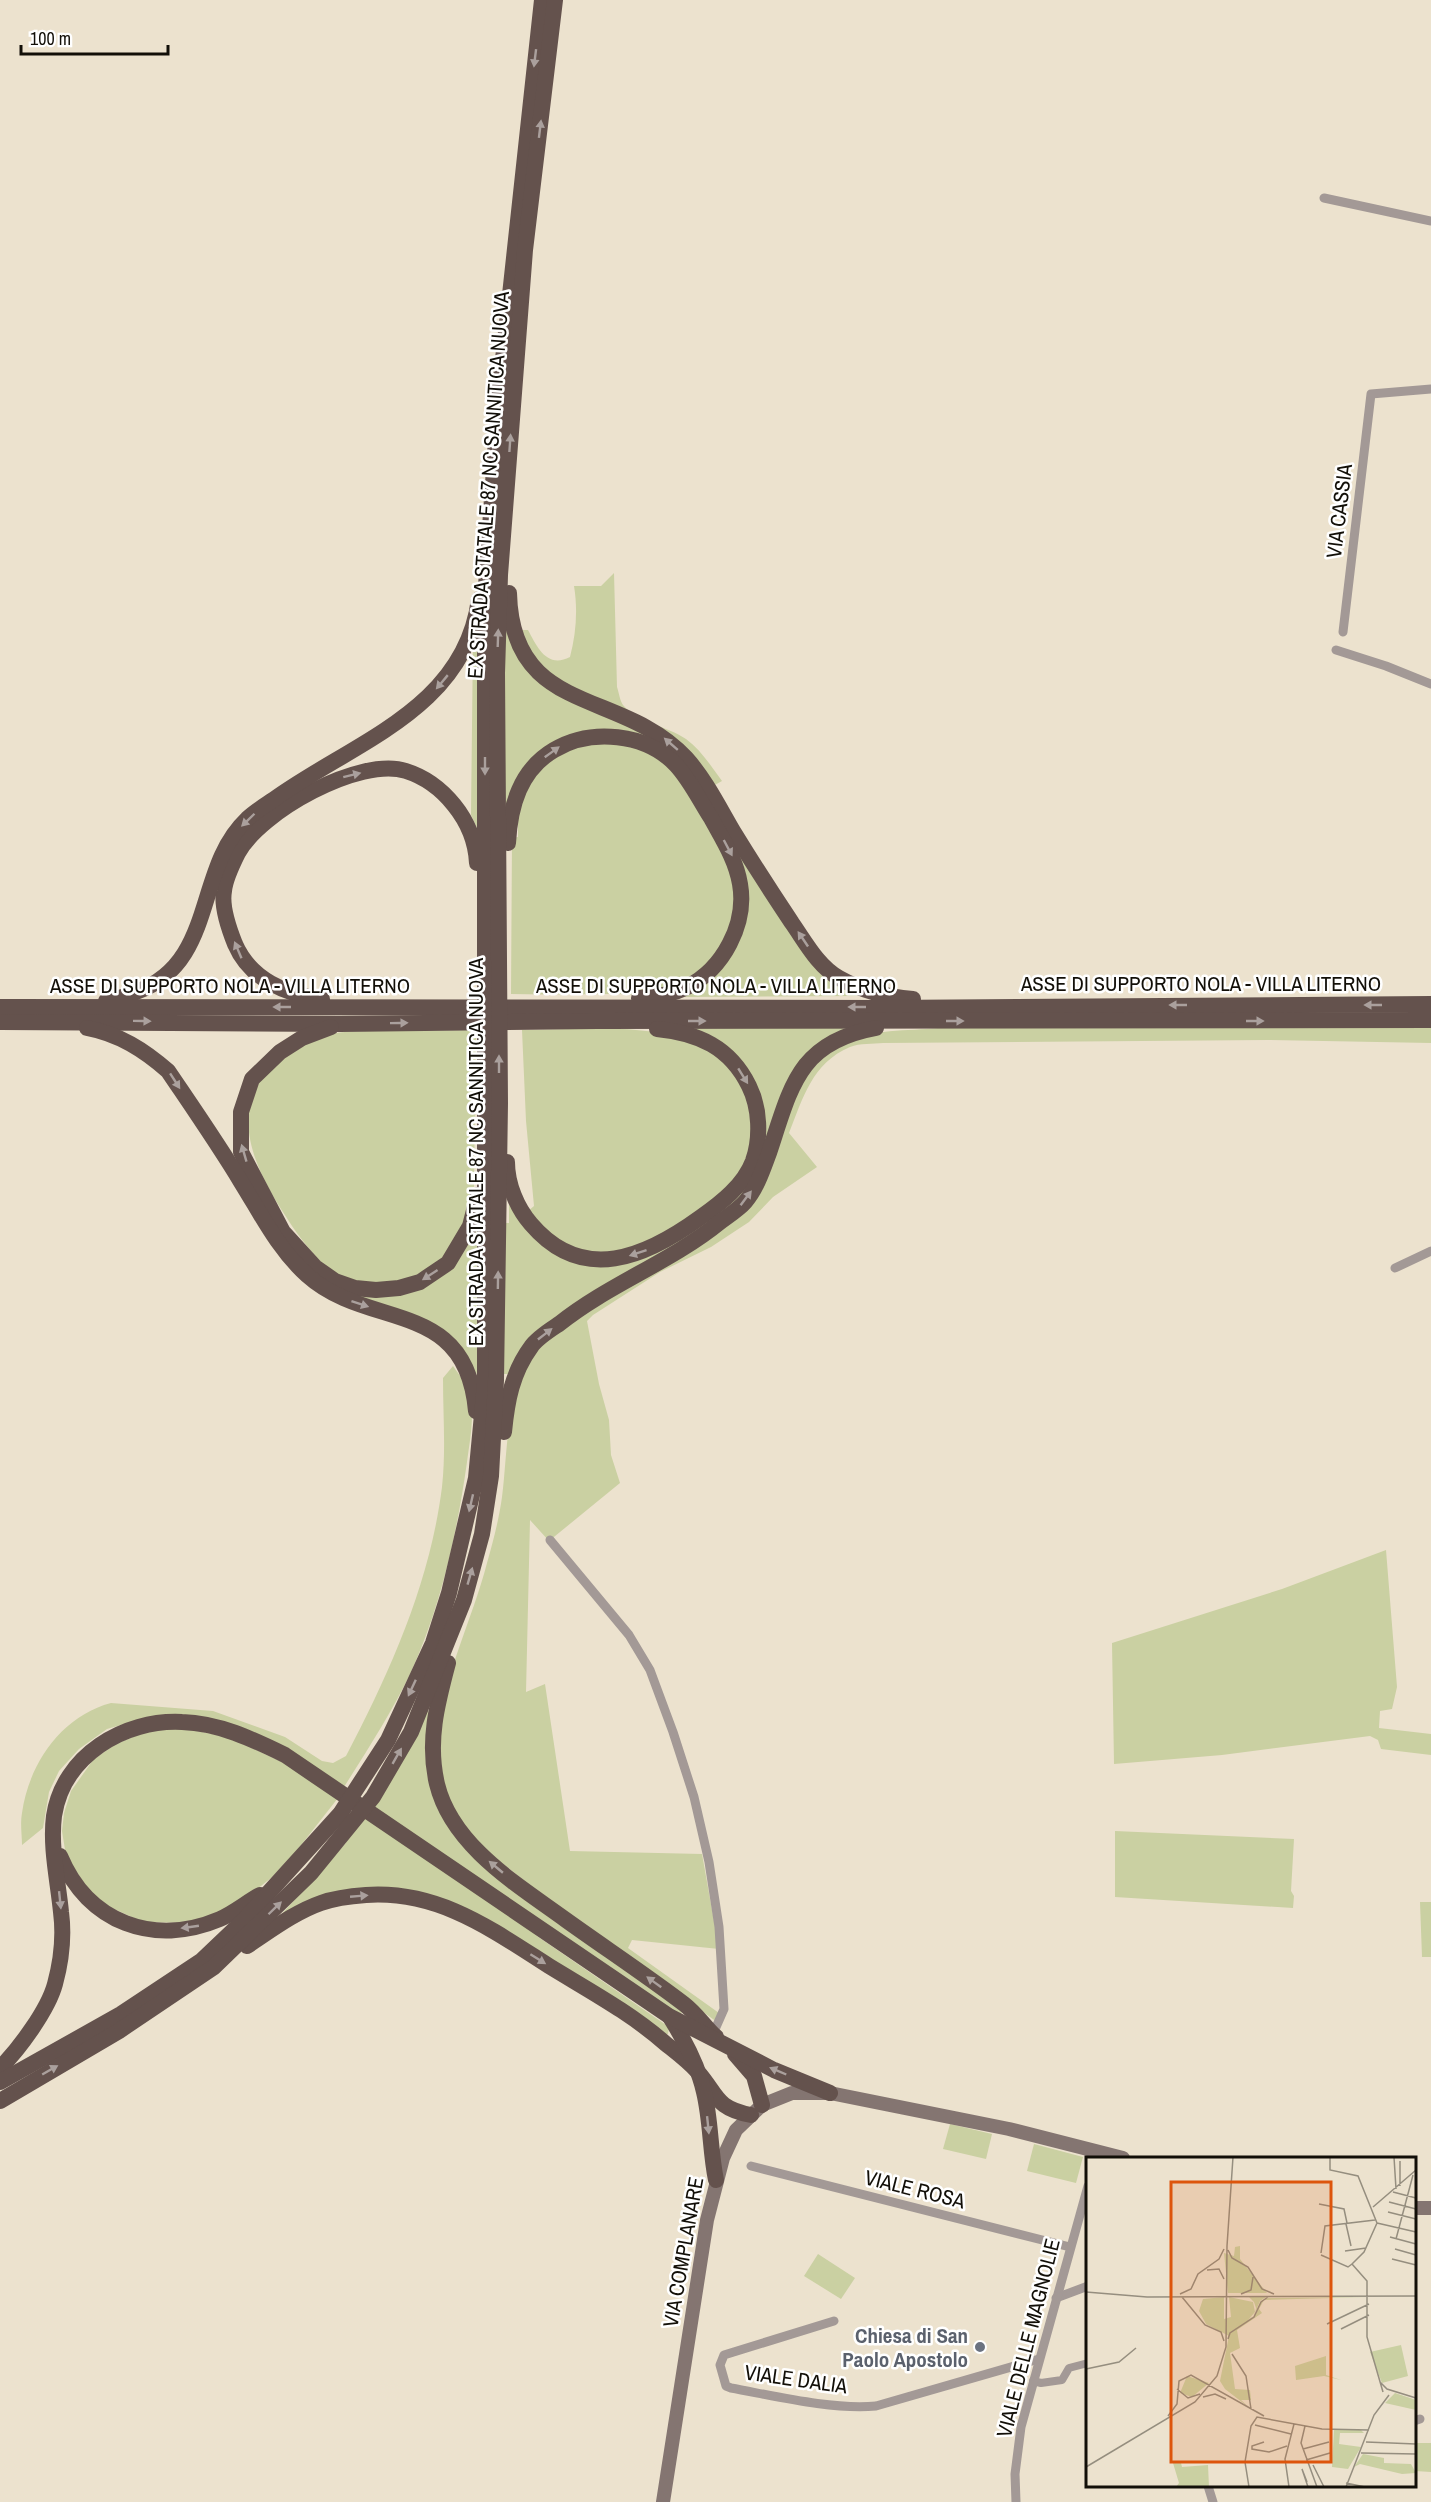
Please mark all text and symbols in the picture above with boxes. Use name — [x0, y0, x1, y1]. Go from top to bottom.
scale bar — [21, 18, 168, 56]
text: 100 m — [30, 26, 71, 51]
one-way arrow — [530, 49, 540, 68]
one-way arrow — [536, 120, 545, 139]
street label: EX STRADA STATALE 87 NC SANNITICA NUOVA — [460, 290, 516, 680]
one-way arrow — [505, 434, 515, 453]
street label: VIA CASSIA — [1319, 462, 1359, 560]
one-way arrow — [494, 628, 503, 647]
one-way arrow — [436, 674, 449, 690]
one-way arrow — [664, 737, 679, 751]
one-way arrow — [543, 746, 559, 758]
one-way arrow — [480, 757, 490, 776]
one-way arrow — [343, 769, 362, 779]
one-way arrow — [241, 813, 255, 827]
one-way arrow — [723, 839, 732, 856]
one-way arrow — [798, 931, 809, 947]
one-way arrow — [233, 941, 242, 959]
street label: EX STRADA STATALE 87 NC SANNITICA NUOVA — [461, 957, 490, 1346]
street label: ASSE DI SUPPORTO NOLA - VILLA LITERNO — [1020, 969, 1381, 998]
street label: ASSE DI SUPPORTO NOLA - VILLA LITERNO — [49, 971, 410, 1000]
street label: ASSE DI SUPPORTO NOLA - VILLA LITERNO — [535, 971, 896, 1000]
one-way arrow — [1168, 1000, 1187, 1010]
one-way arrow — [1363, 1000, 1382, 1010]
one-way arrow — [272, 1002, 291, 1012]
one-way arrow — [847, 1003, 866, 1012]
one-way arrow — [688, 1016, 707, 1026]
one-way arrow — [946, 1016, 965, 1026]
one-way arrow — [1246, 1016, 1265, 1026]
one-way arrow — [133, 1017, 152, 1026]
one-way arrow — [389, 1018, 408, 1028]
one-way arrow — [494, 1054, 504, 1073]
one-way arrow — [737, 1068, 748, 1084]
one-way arrow — [169, 1073, 180, 1089]
one-way arrow — [239, 1144, 248, 1162]
one-way arrow — [740, 1190, 752, 1206]
one-way arrow — [628, 1249, 646, 1258]
one-way arrow — [422, 1269, 438, 1280]
one-way arrow — [493, 1270, 503, 1289]
one-way arrow — [351, 1299, 369, 1309]
one-way arrow — [537, 1328, 553, 1341]
one-way arrow — [465, 1494, 475, 1512]
one-way arrow — [466, 1567, 476, 1585]
one-way arrow — [408, 1680, 417, 1697]
one-way arrow — [391, 1748, 402, 1764]
one-way arrow — [489, 1861, 504, 1874]
one-way arrow — [55, 1890, 65, 1909]
one-way arrow — [350, 1891, 369, 1901]
one-way arrow — [268, 1901, 282, 1915]
one-way arrow — [180, 1923, 199, 1932]
one-way arrow — [530, 1954, 546, 1965]
one-way arrow — [646, 1976, 662, 1988]
one-way arrow — [42, 2065, 59, 2075]
one-way arrow — [769, 2066, 787, 2076]
one-way arrow — [703, 2116, 713, 2135]
inset map — [1086, 2157, 1416, 2487]
street label: VIALE ROSA — [862, 2163, 969, 2216]
street label: VIA COMPLANARE — [656, 2175, 710, 2329]
street label: VIALE DELLE MAGNOLIE — [989, 2236, 1067, 2440]
place label: Chiesa di San Paolo Apostolo — [842, 2321, 968, 2374]
marker: Chiesa di San Paolo Apostolo — [973, 2340, 987, 2354]
street label: VIALE DALIA — [743, 2357, 850, 2401]

